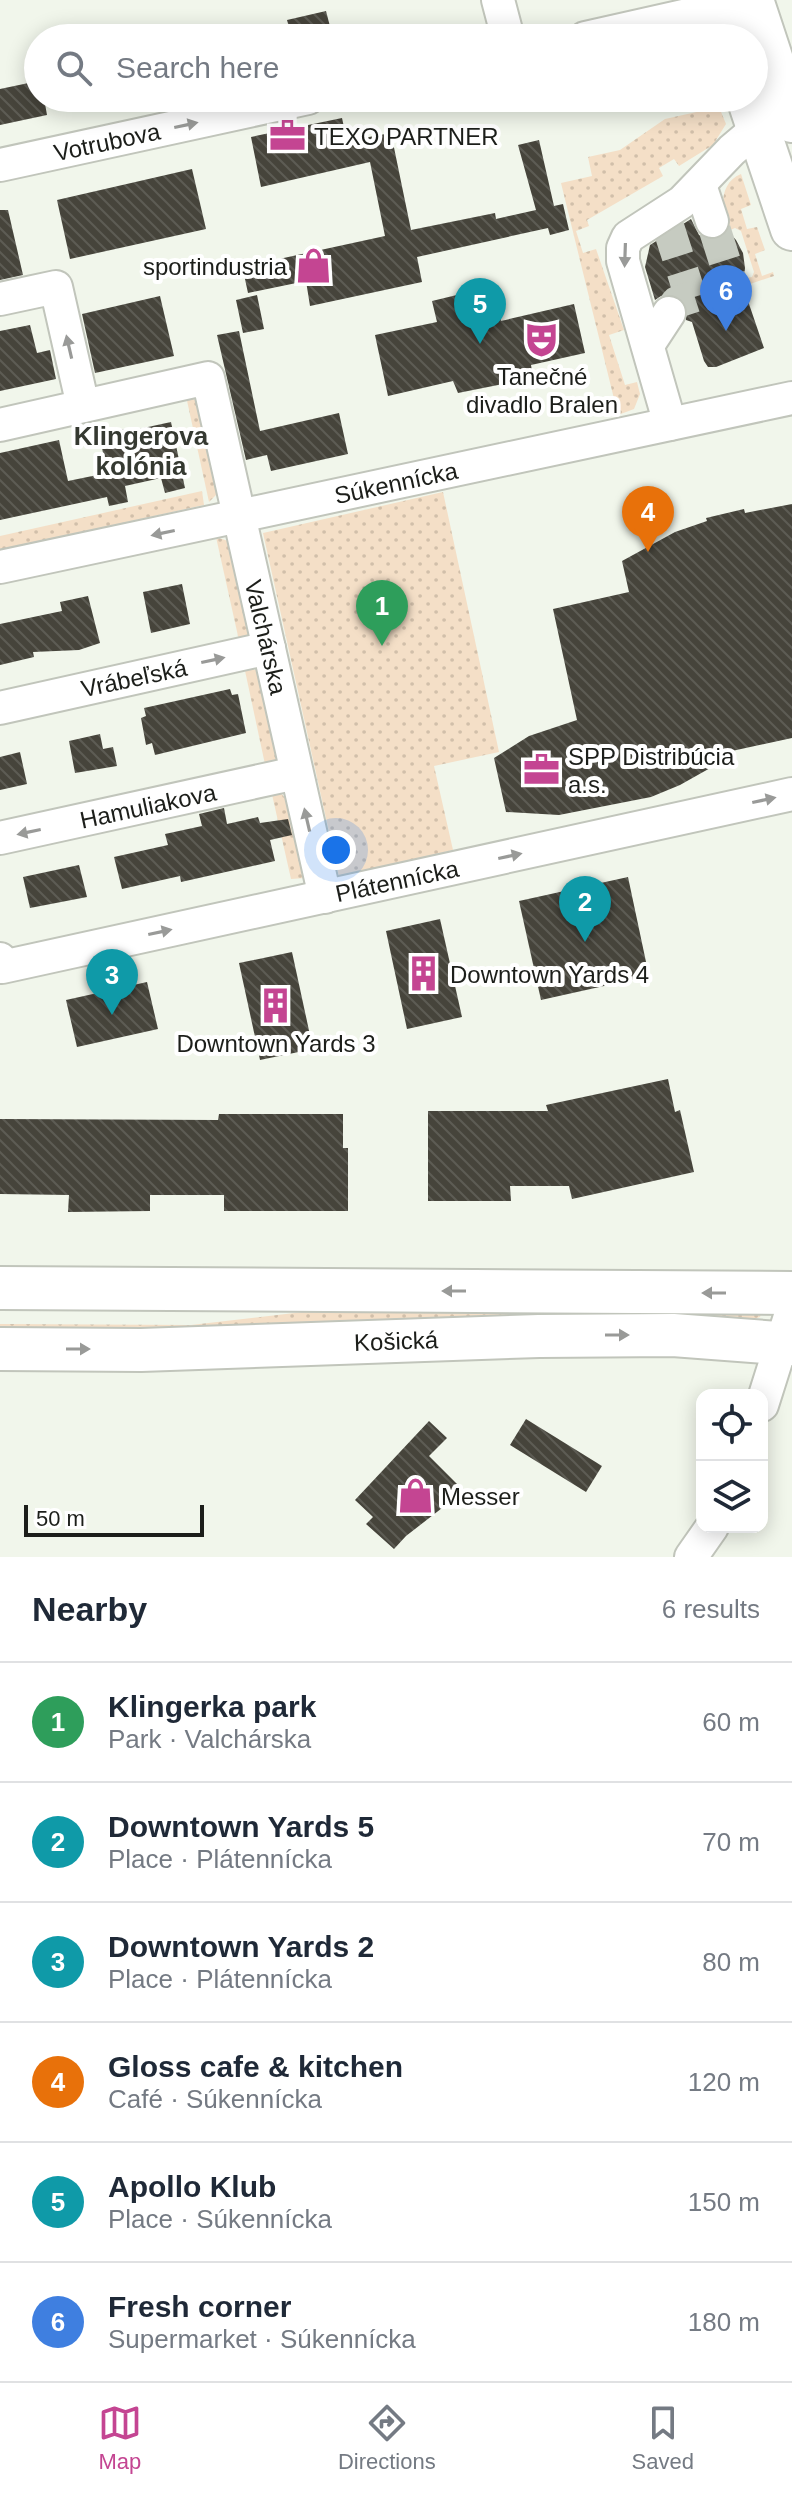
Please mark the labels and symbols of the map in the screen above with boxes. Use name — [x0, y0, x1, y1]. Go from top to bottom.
street label: Votrubova — [51, 117, 163, 166]
office icon: TEXO PARTNER — [269, 117, 307, 155]
one-way arrow — [173, 118, 198, 131]
place label: TEXO PARTNER — [314, 123, 498, 150]
one-way arrow — [619, 243, 632, 269]
shop icon: sportindustria — [294, 247, 332, 285]
place label: sportindustria — [143, 253, 288, 280]
pin: 6 — [700, 265, 752, 331]
pin: 5 — [454, 278, 506, 344]
theatre icon: Tanečné divadlo Bralen — [523, 320, 561, 358]
one-way arrow — [63, 334, 75, 359]
place label: Tanečné divadlo Bralen — [466, 363, 618, 418]
district label: Klingerova kolónia — [74, 421, 209, 481]
street label: Súkennícka — [332, 457, 461, 509]
pin: 4 — [622, 486, 674, 552]
one-way arrow — [150, 527, 175, 539]
street label: Valchárska — [240, 577, 292, 698]
pin: 1 — [356, 580, 408, 646]
street label: Vrábeľská — [79, 653, 190, 702]
one-way arrow — [201, 653, 226, 666]
place label: SPP Distribúcia a.s. — [568, 743, 735, 798]
office icon: SPP Distribúcia a.s. — [523, 751, 561, 789]
street label: Hamuliakova — [77, 778, 219, 834]
one-way arrow — [752, 793, 777, 806]
one-way arrow — [300, 808, 313, 833]
one-way arrow — [16, 826, 41, 839]
your location — [316, 830, 356, 870]
one-way arrow — [498, 849, 523, 862]
street label: Plátennícka — [333, 855, 462, 907]
pin: 2 — [559, 876, 611, 942]
one-way arrow — [148, 925, 173, 938]
pin: 3 — [86, 949, 138, 1015]
building icon: Downtown Yards 4 — [405, 955, 443, 993]
place label: Downtown Yards 4 — [450, 961, 649, 988]
building icon: Downtown Yards 3 — [257, 987, 295, 1025]
place label: Downtown Yards 3 — [176, 1030, 376, 1057]
one-way arrow — [441, 1285, 466, 1297]
one-way arrow — [701, 1287, 726, 1299]
street label: Košická — [354, 1326, 439, 1356]
one-way arrow — [605, 1329, 630, 1341]
one-way arrow — [66, 1343, 91, 1356]
shop icon: Messer — [396, 1477, 434, 1515]
place label: Messer — [441, 1483, 520, 1510]
scale bar — [24, 1501, 204, 1537]

